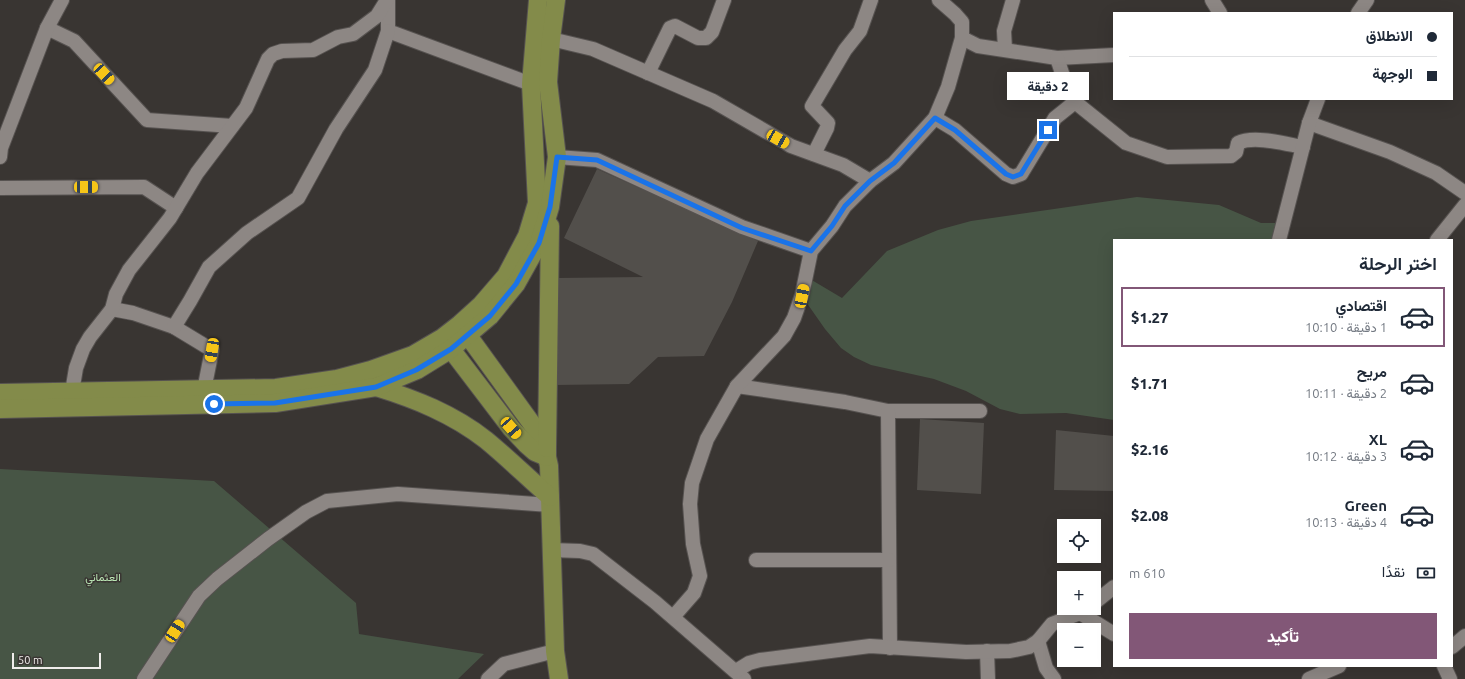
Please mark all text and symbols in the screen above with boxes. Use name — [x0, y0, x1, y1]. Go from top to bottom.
text: الانطلاق — [1366, 27, 1413, 44]
car — [91, 61, 117, 87]
text: الوجهة — [1372, 65, 1413, 82]
callout: 2 دقيقة — [1007, 72, 1089, 100]
text: 2 دقيقة — [1027, 79, 1069, 93]
route end — [1039, 121, 1057, 139]
car — [765, 128, 791, 150]
car — [74, 181, 98, 193]
text: اختر الرحلة — [1359, 253, 1437, 273]
car — [794, 283, 810, 309]
text: اقتصادي — [1335, 297, 1387, 314]
icon: car — [1399, 299, 1435, 335]
text: $1.27 — [1131, 309, 1169, 326]
text: 1 دقيقة · 10:10 — [1305, 320, 1387, 334]
car — [204, 337, 220, 363]
text: مريح — [1357, 363, 1387, 380]
icon: car — [1399, 365, 1435, 401]
text: $1.71 — [1131, 375, 1169, 392]
text: 2 دقيقة · 10:11 — [1305, 386, 1387, 400]
route start — [205, 395, 223, 413]
car — [499, 415, 523, 441]
text: XL — [1369, 431, 1387, 448]
icon: car — [1399, 431, 1435, 467]
text: $2.16 — [1131, 441, 1169, 458]
text: 3 دقيقة · 10:12 — [1305, 449, 1387, 463]
text: Green — [1345, 497, 1387, 514]
icon: car — [1399, 497, 1435, 533]
text: $2.08 — [1131, 507, 1169, 524]
text: 4 دقيقة · 10:13 — [1305, 515, 1387, 529]
map controls — [1057, 519, 1101, 667]
button: locate — [1057, 519, 1101, 563]
icon: cash — [1415, 562, 1437, 584]
text: نقدًا — [1382, 563, 1405, 580]
text: 610 m — [1129, 566, 1165, 580]
park label: العثماني — [85, 571, 121, 587]
button: + — [1057, 571, 1101, 615]
button: تأكيد — [1129, 613, 1437, 659]
car — [163, 618, 187, 644]
button: − — [1057, 623, 1101, 667]
scale bar — [12, 651, 101, 670]
text: 50 m — [18, 654, 42, 666]

